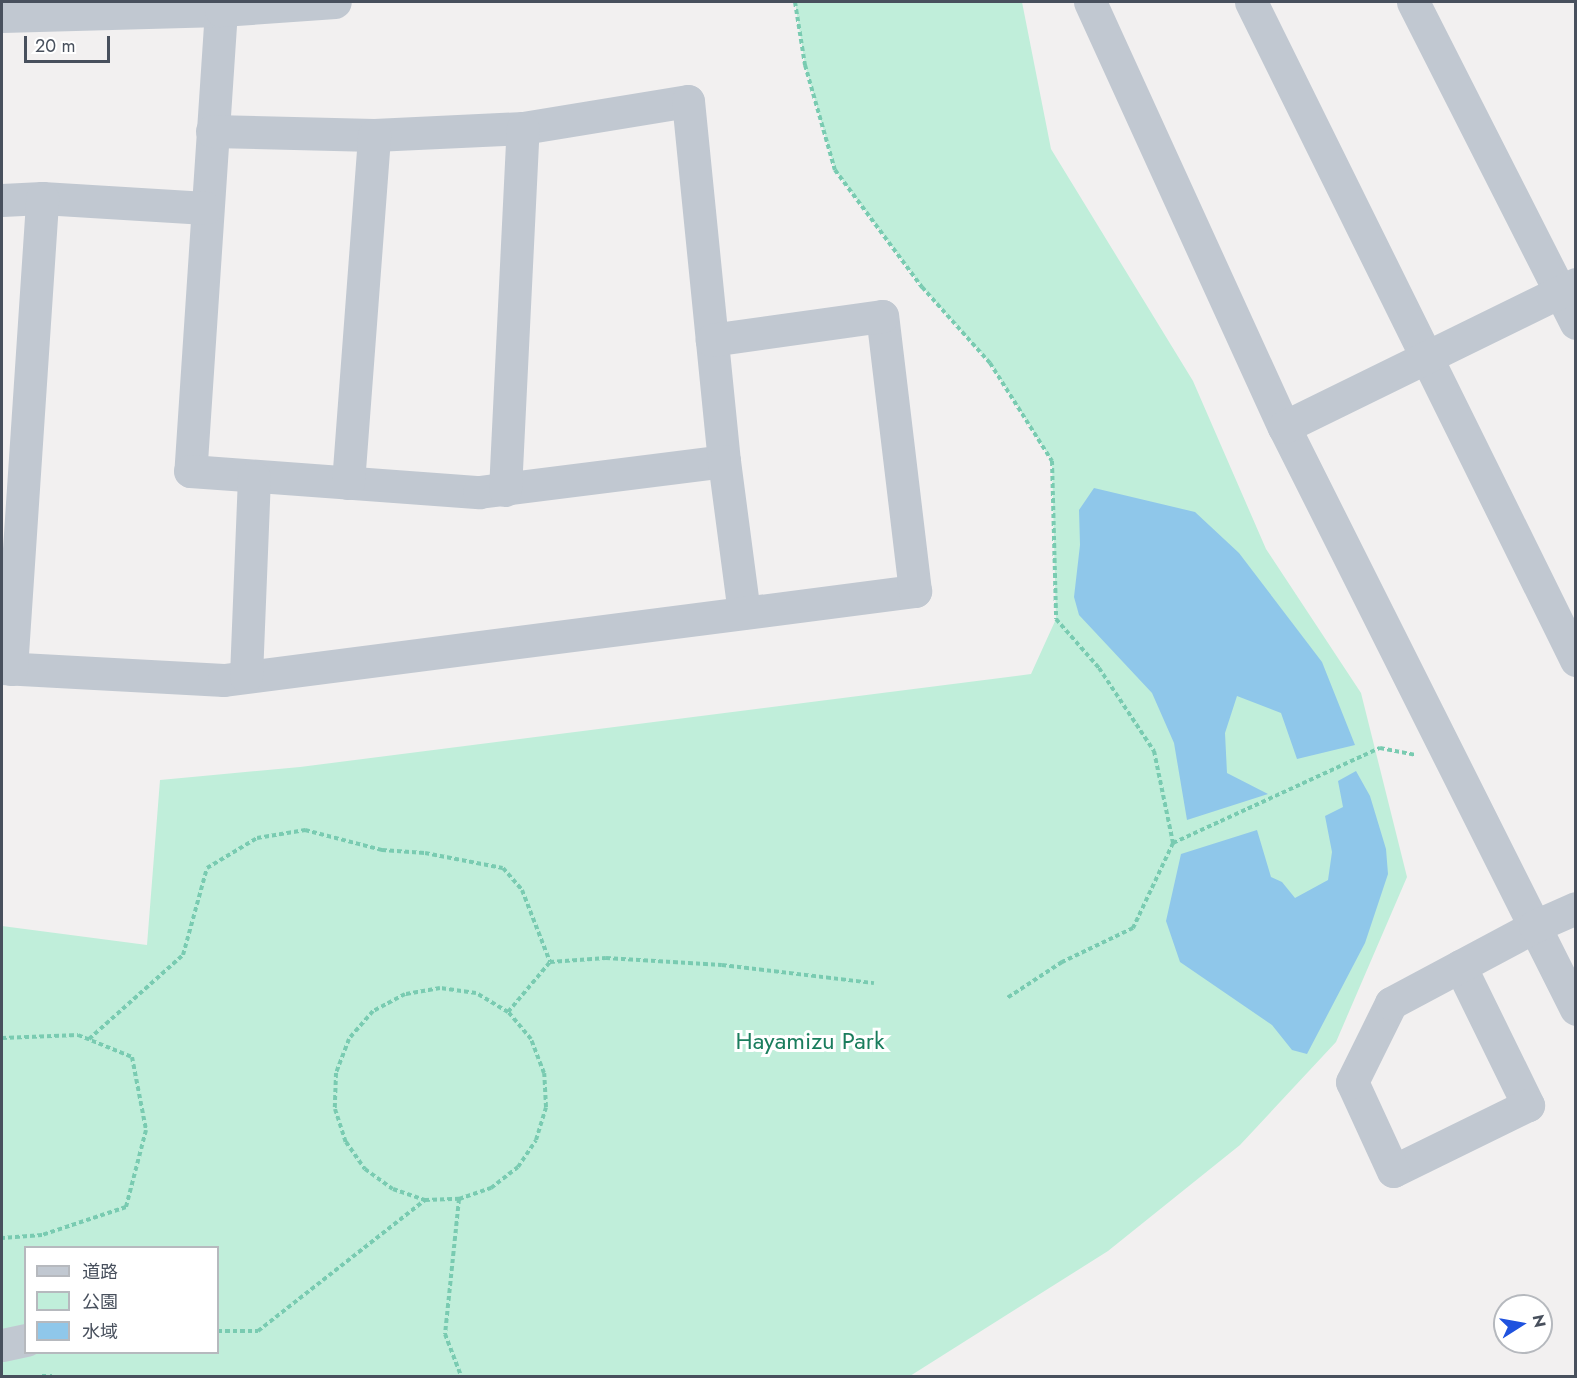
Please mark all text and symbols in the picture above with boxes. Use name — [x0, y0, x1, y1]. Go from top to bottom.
scale bar — [27, 24, 112, 62]
text: 20 m — [35, 33, 75, 59]
park label: Hayamizu Park — [735, 1027, 885, 1055]
legend — [24, 1246, 219, 1354]
text: 道路 — [82, 1259, 118, 1285]
text: 公園 — [82, 1289, 118, 1315]
north arrow — [1493, 1294, 1553, 1354]
text: N — [1527, 1312, 1552, 1329]
text: 水域 — [82, 1319, 118, 1345]

